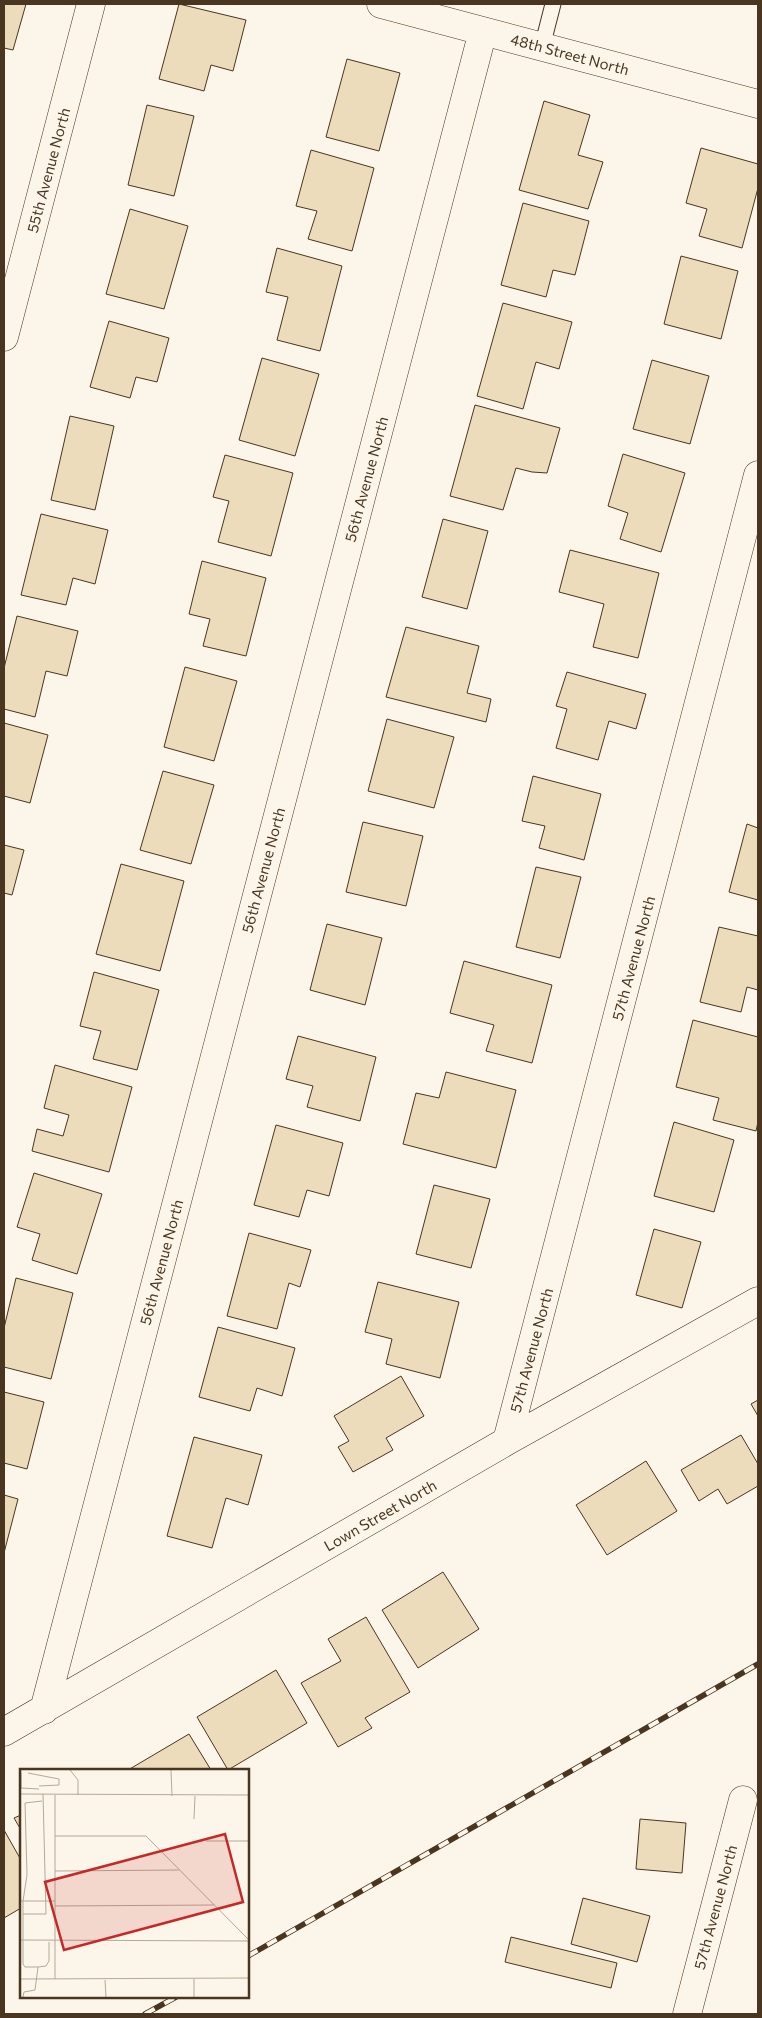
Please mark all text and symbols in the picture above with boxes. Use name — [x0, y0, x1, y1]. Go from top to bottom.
street label: 48th Street North — [509, 30, 631, 78]
street label: 55th Avenue North — [23, 105, 73, 235]
street label: 56th Avenue North — [341, 414, 391, 544]
street label: 56th Avenue North — [238, 805, 288, 935]
street label: 57th Avenue North — [608, 894, 658, 1022]
street label: 56th Avenue North — [136, 1197, 186, 1327]
street label: 57th Avenue North — [506, 1286, 556, 1414]
street label: Lown Street North — [320, 1475, 440, 1555]
inset map — [20, 1769, 249, 1998]
street label: 57th Avenue North — [690, 1843, 740, 1971]

